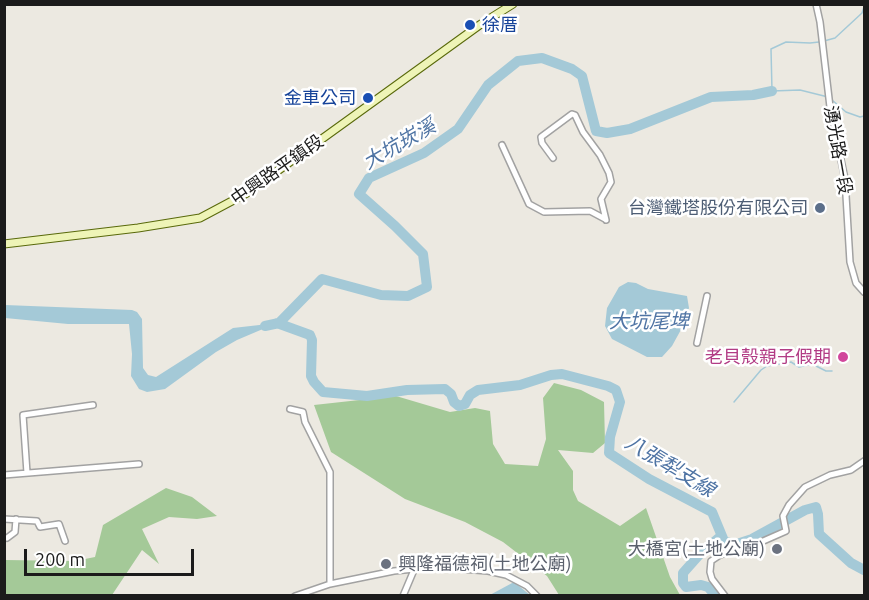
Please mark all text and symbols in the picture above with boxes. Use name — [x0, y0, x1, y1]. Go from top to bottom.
place label: 徐厝 — [482, 14, 518, 36]
marker: 徐厝 — [463, 18, 477, 32]
place label: 金車公司 — [284, 87, 356, 109]
marker: 金車公司 — [361, 91, 375, 105]
street label: 湧光路一段 — [820, 104, 856, 196]
water label: 大坑崁溪 — [358, 114, 440, 174]
street label: 中興路平鎮段 — [227, 130, 327, 210]
place label: 台灣鐵塔股份有限公司 — [628, 197, 808, 219]
marker: 台灣鐵塔股份有限公司 — [813, 201, 827, 215]
water label: 大坑尾埤 — [609, 309, 689, 333]
place label: 老貝殼親子假期 — [705, 346, 831, 368]
marker: 老貝殼親子假期 — [836, 350, 850, 364]
water label: 八張犁支線 — [621, 430, 719, 502]
scale bar — [27, 537, 196, 575]
place label: 大橋宮(土地公廟) — [628, 538, 765, 560]
marker: 大橋宮(土地公廟) — [770, 542, 784, 556]
text: 200 m — [35, 549, 85, 569]
place label: 興隆福德祠(土地公廟) — [398, 553, 571, 575]
marker: 興隆福德祠(土地公廟) — [379, 557, 393, 571]

